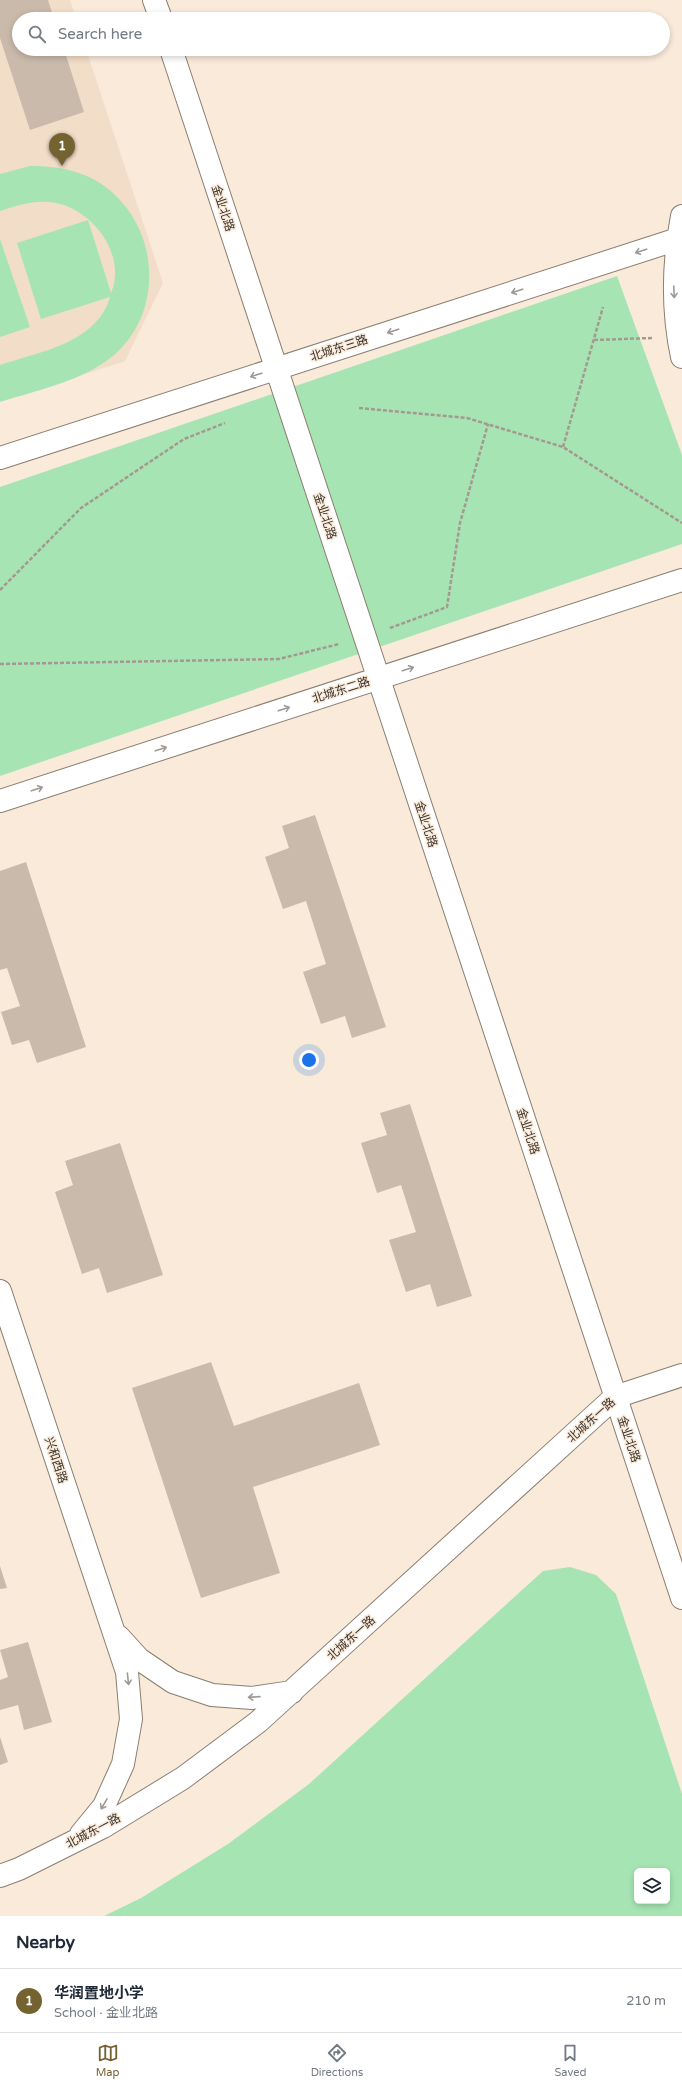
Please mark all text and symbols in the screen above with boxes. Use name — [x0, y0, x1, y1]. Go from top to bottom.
search box — [12, 12, 670, 56]
icon: search — [26, 23, 48, 45]
text: Search here — [58, 25, 142, 43]
pin: 1 — [49, 133, 75, 166]
street label: 金业北路 — [209, 183, 237, 233]
one-way arrow — [634, 248, 647, 255]
one-way arrow — [671, 285, 678, 298]
one-way arrow — [511, 288, 524, 295]
one-way arrow — [387, 328, 400, 335]
street label: 北城东三路 — [308, 332, 370, 364]
one-way arrow — [250, 372, 263, 379]
street label: 金业北路 — [311, 491, 339, 541]
one-way arrow — [402, 664, 414, 672]
street label: 北城东二路 — [310, 674, 372, 706]
one-way arrow — [278, 705, 291, 712]
one-way arrow — [154, 745, 167, 752]
one-way arrow — [30, 785, 43, 792]
street label: 金业北路 — [412, 799, 440, 849]
your location — [299, 1050, 319, 1070]
street label: 金业北路 — [514, 1106, 542, 1156]
street label: 北城东一路 — [564, 1395, 618, 1445]
street label: 金业北路 — [615, 1414, 643, 1464]
street label: 兴和西路 — [42, 1435, 70, 1485]
street label: 北城东一路 — [324, 1613, 378, 1663]
one-way arrow — [124, 1672, 131, 1685]
one-way arrow — [248, 1694, 261, 1701]
one-way arrow — [100, 1798, 108, 1810]
street label: 北城东一路 — [63, 1811, 123, 1851]
map controls — [634, 1868, 670, 1904]
button: layers — [634, 1868, 670, 1904]
text: Nearby — [16, 1932, 75, 1953]
text: 华润置地小学 — [54, 1984, 144, 2002]
text: 1 — [25, 1993, 33, 2009]
text: 210 m — [626, 1993, 666, 2009]
text: School · 金业北路 — [54, 2005, 158, 2021]
tab: Map — [96, 2042, 119, 2079]
tab: Directions — [311, 2042, 363, 2079]
tab: Saved — [555, 2042, 586, 2079]

